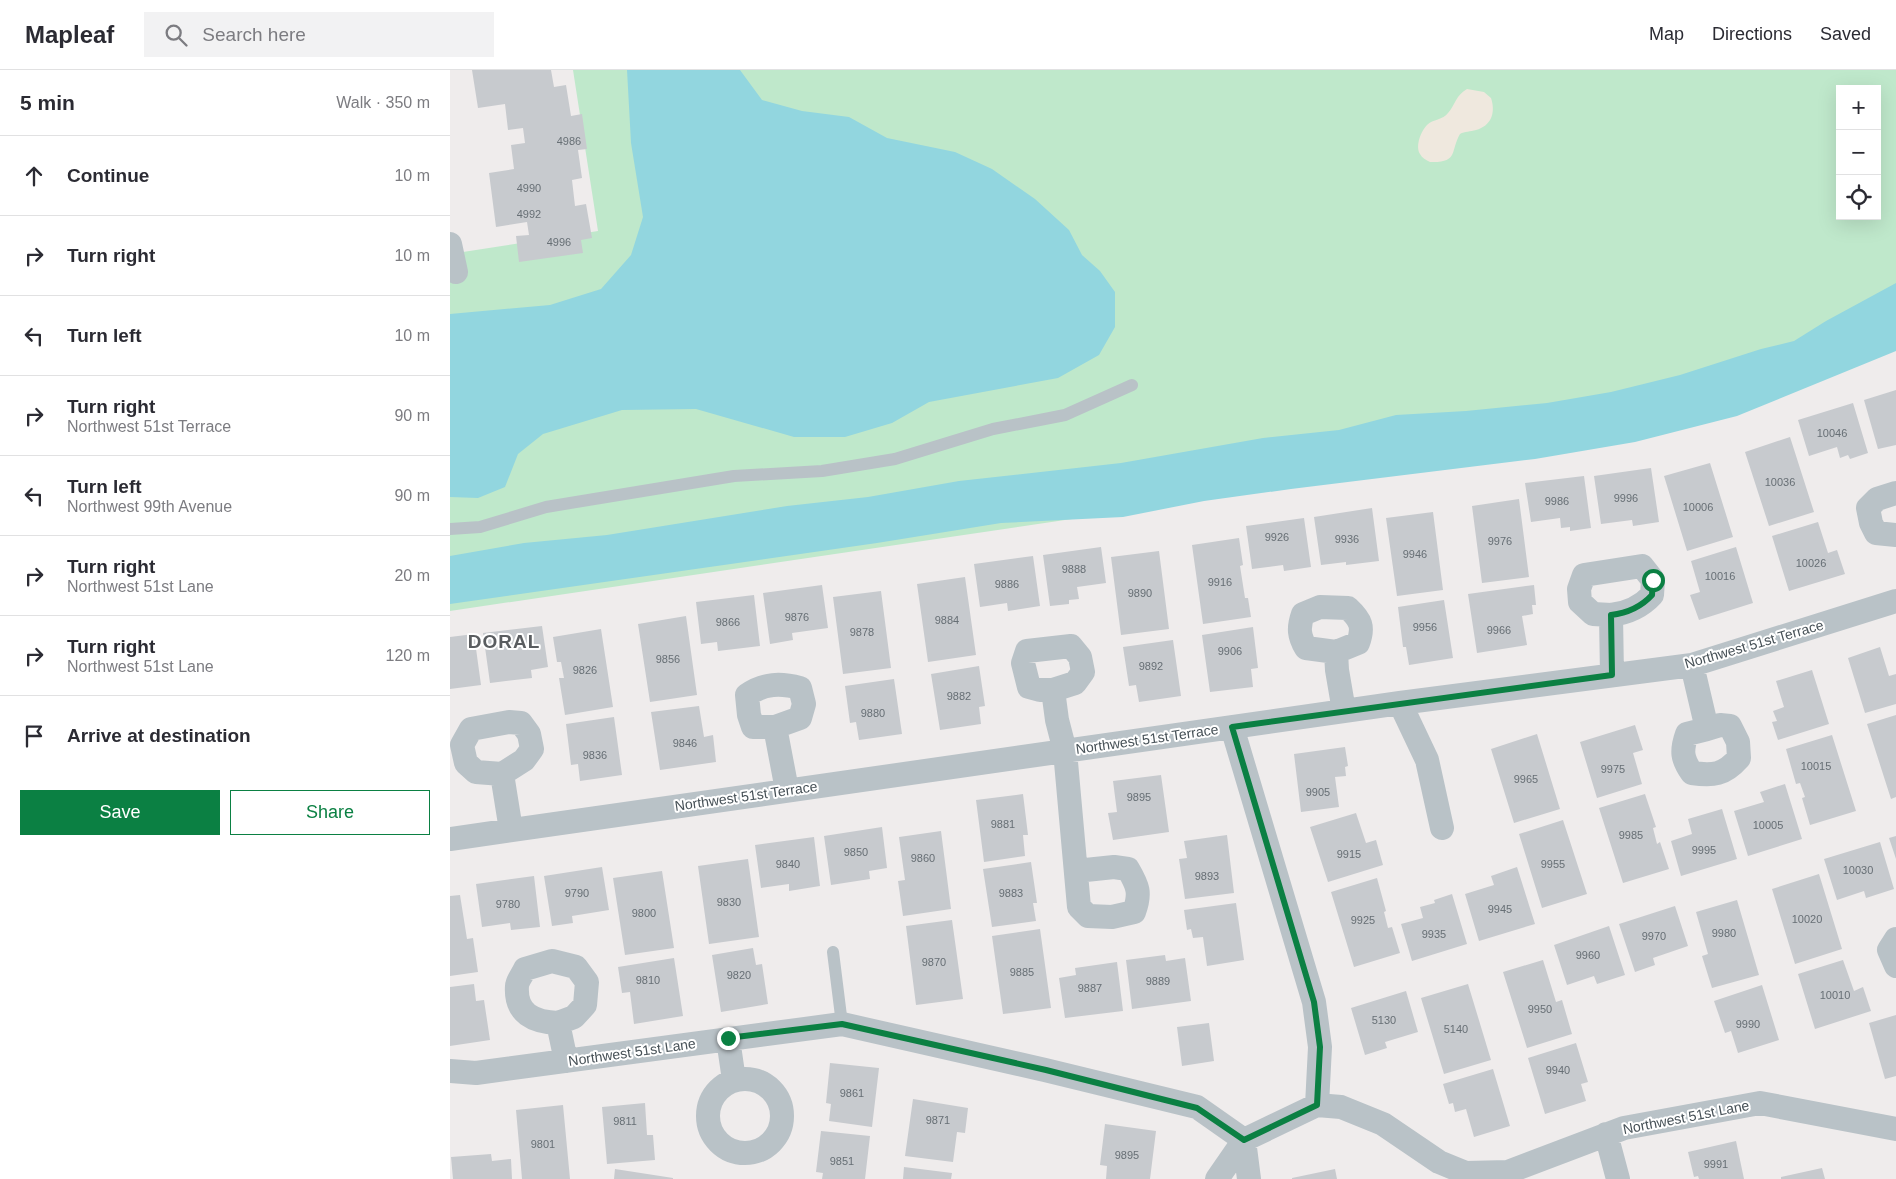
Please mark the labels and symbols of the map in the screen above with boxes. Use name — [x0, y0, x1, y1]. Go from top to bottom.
house number: 4986 — [557, 135, 581, 147]
house number: 4990 — [517, 182, 541, 194]
house number: 4992 — [517, 208, 541, 220]
house number: 4996 — [547, 236, 571, 248]
house number: 10046 — [1817, 427, 1847, 439]
house number: 10036 — [1765, 476, 1795, 488]
house number: 9996 — [1614, 492, 1638, 504]
house number: 9986 — [1545, 495, 1569, 507]
house number: 10006 — [1683, 501, 1713, 513]
house number: 9926 — [1265, 531, 1289, 543]
house number: 9936 — [1335, 533, 1359, 545]
house number: 9976 — [1488, 535, 1512, 547]
house number: 9946 — [1403, 548, 1427, 560]
house number: 10026 — [1796, 557, 1826, 569]
house number: 9888 — [1062, 563, 1086, 575]
route start — [1642, 569, 1665, 592]
house number: 10016 — [1705, 570, 1735, 582]
house number: 9916 — [1208, 576, 1232, 588]
house number: 9886 — [995, 578, 1019, 590]
house number: 9890 — [1128, 587, 1152, 599]
house number: 9876 — [785, 611, 809, 623]
house number: 9884 — [935, 614, 959, 626]
house number: 9866 — [716, 616, 740, 628]
street label: Northwest 51st Terrace — [1683, 616, 1825, 671]
house number: 9956 — [1413, 621, 1437, 633]
house number: 9966 — [1487, 624, 1511, 636]
house number: 9878 — [850, 626, 874, 638]
district label: DORAL — [468, 631, 540, 652]
house number: 9906 — [1218, 645, 1242, 657]
house number: 9856 — [656, 653, 680, 665]
house number: 9892 — [1139, 660, 1163, 672]
house number: 9826 — [573, 664, 597, 676]
house number: 9882 — [947, 690, 971, 702]
house number: 9880 — [861, 707, 885, 719]
street label: Northwest 51st Terrace — [1075, 721, 1219, 757]
house number: 9846 — [673, 737, 697, 749]
house number: 9836 — [583, 749, 607, 761]
house number: 10015 — [1801, 760, 1831, 772]
house number: 9975 — [1601, 763, 1625, 775]
house number: 9965 — [1514, 773, 1538, 785]
street label: Northwest 51st Terrace — [674, 778, 818, 814]
house number: 9905 — [1306, 786, 1330, 798]
house number: 9895 — [1127, 791, 1151, 803]
house number: 9881 — [991, 818, 1015, 830]
house number: 10005 — [1753, 819, 1783, 831]
house number: 9985 — [1619, 829, 1643, 841]
house number: 9995 — [1692, 844, 1716, 856]
house number: 9850 — [844, 846, 868, 858]
house number: 9915 — [1337, 848, 1361, 860]
house number: 9860 — [911, 852, 935, 864]
house number: 9840 — [776, 858, 800, 870]
house number: 9955 — [1541, 858, 1565, 870]
house number: 10030 — [1843, 864, 1873, 876]
house number: 9893 — [1195, 870, 1219, 882]
house number: 9790 — [565, 887, 589, 899]
house number: 9883 — [999, 887, 1023, 899]
house number: 9830 — [717, 896, 741, 908]
house number: 9780 — [496, 898, 520, 910]
house number: 9945 — [1488, 903, 1512, 915]
house number: 9800 — [632, 907, 656, 919]
house number: 10020 — [1792, 913, 1822, 925]
house number: 9925 — [1351, 914, 1375, 926]
house number: 9980 — [1712, 927, 1736, 939]
house number: 9935 — [1422, 928, 1446, 940]
house number: 9970 — [1642, 930, 1666, 942]
house number: 9960 — [1576, 949, 1600, 961]
house number: 9870 — [922, 956, 946, 968]
house number: 9885 — [1010, 966, 1034, 978]
house number: 9820 — [727, 969, 751, 981]
house number: 9810 — [636, 974, 660, 986]
house number: 9889 — [1146, 975, 1170, 987]
house number: 9887 — [1078, 982, 1102, 994]
house number: 10010 — [1820, 989, 1850, 1001]
house number: 9950 — [1528, 1003, 1552, 1015]
house number: 5130 — [1372, 1014, 1396, 1026]
house number: 9990 — [1736, 1018, 1760, 1030]
house number: 5140 — [1444, 1023, 1468, 1035]
route end — [717, 1027, 740, 1050]
street label: Northwest 51st Lane — [567, 1035, 697, 1069]
house number: 9940 — [1546, 1064, 1570, 1076]
house number: 9861 — [840, 1087, 864, 1099]
street label: Northwest 51st Lane — [1621, 1097, 1751, 1137]
house number: 9871 — [926, 1114, 950, 1126]
house number: 9811 — [613, 1115, 637, 1127]
house number: 9801 — [531, 1138, 555, 1150]
house number: 9895 — [1115, 1149, 1139, 1161]
house number: 9851 — [830, 1155, 854, 1167]
house number: 9991 — [1704, 1158, 1728, 1170]

